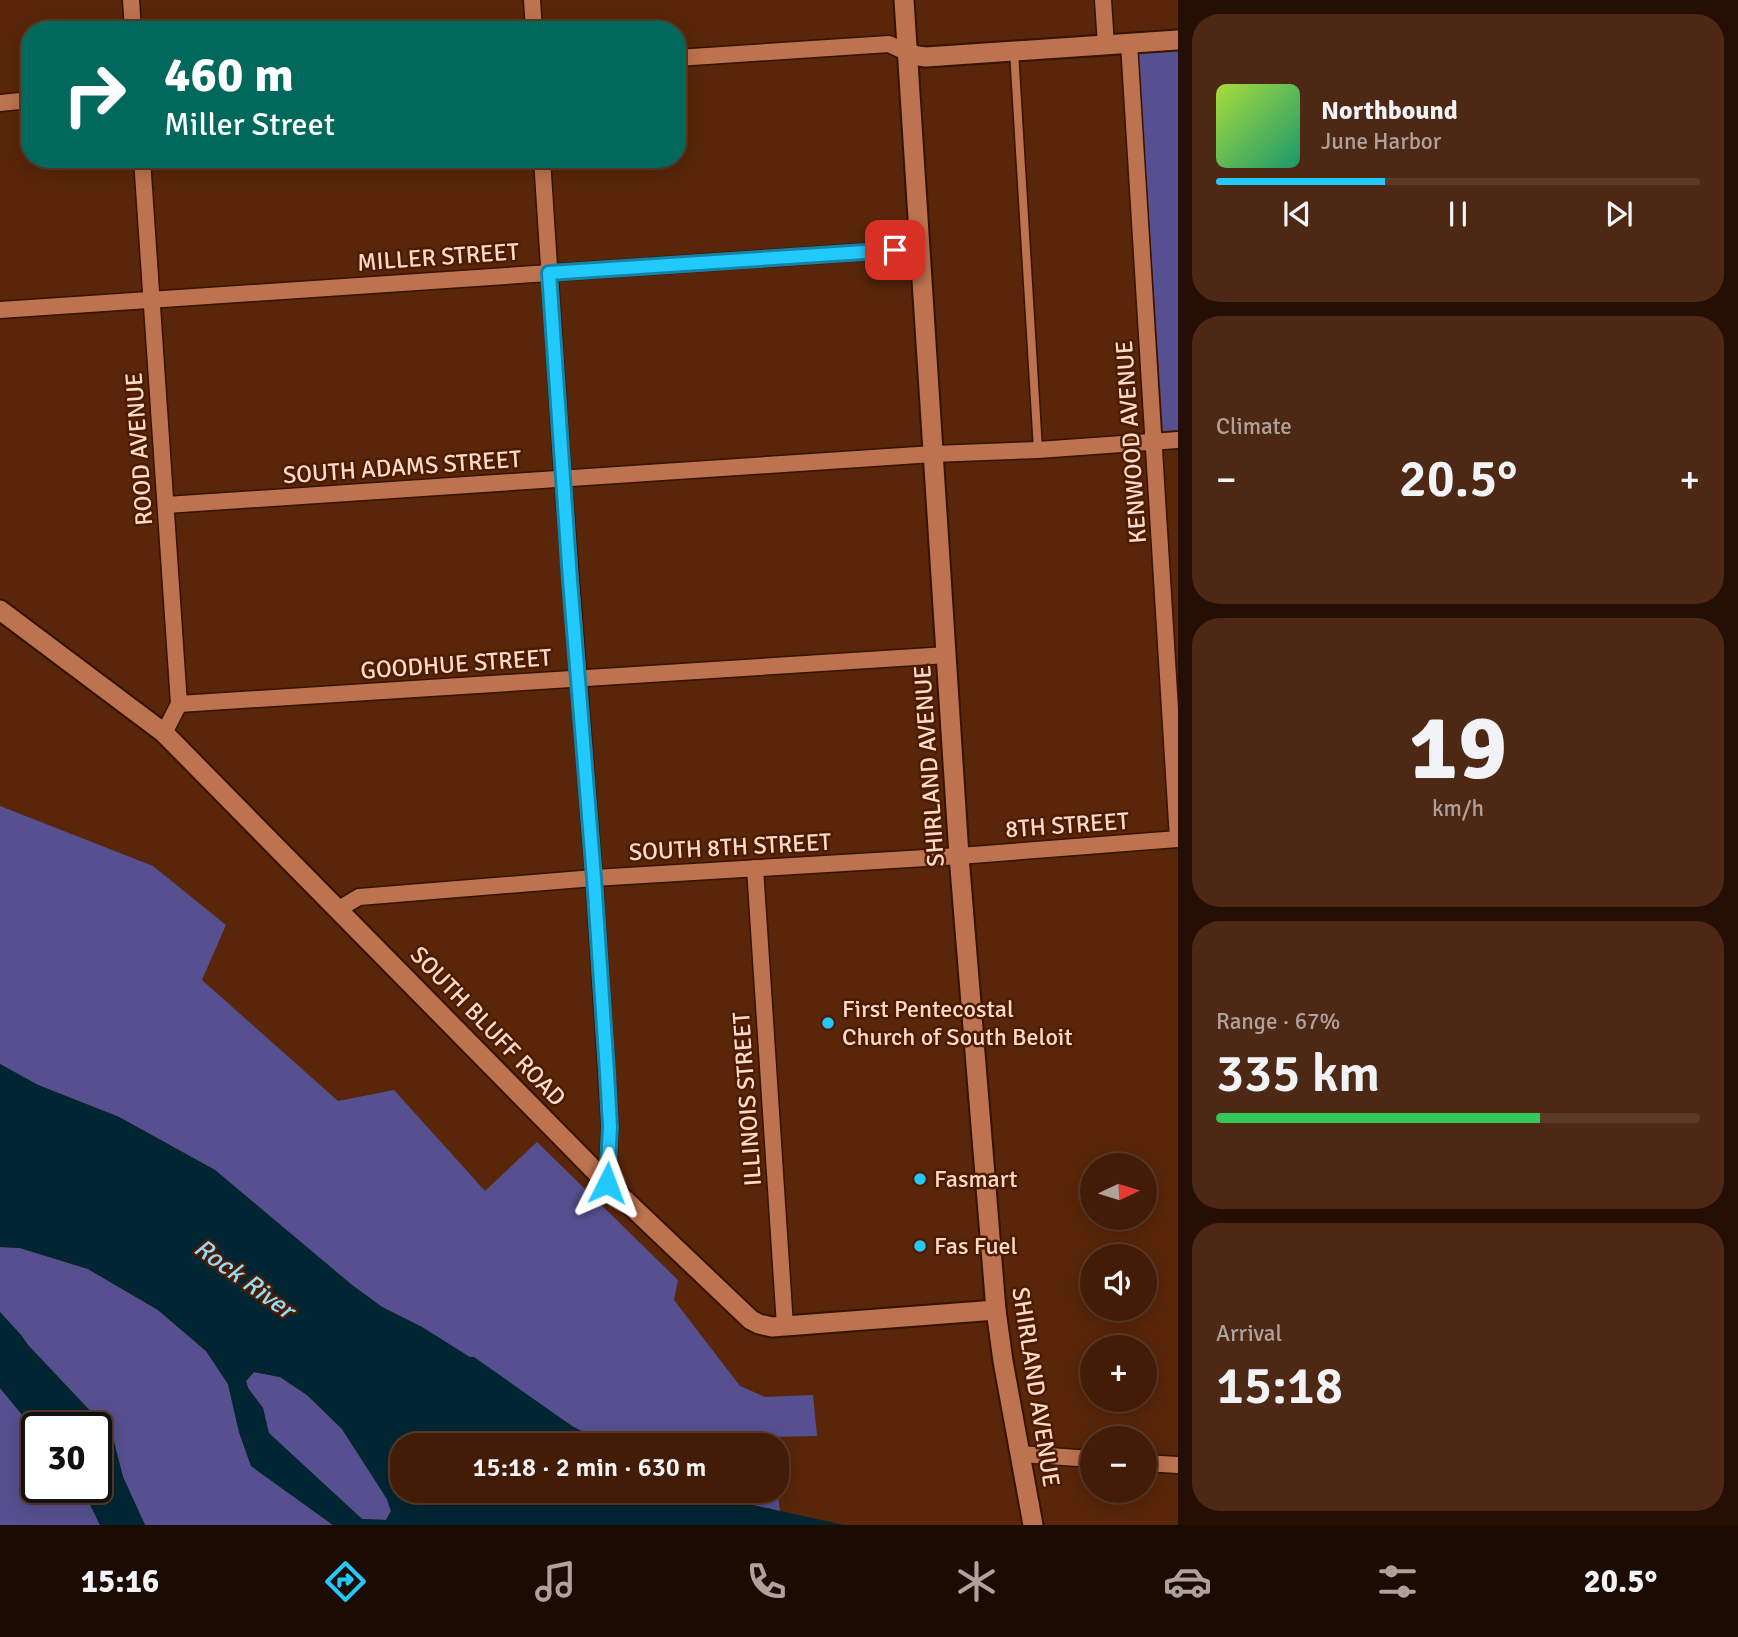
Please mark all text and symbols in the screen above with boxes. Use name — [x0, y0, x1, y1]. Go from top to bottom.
text: 460 m — [164, 45, 294, 105]
icon: right — [49, 49, 140, 140]
text: Northbound — [1321, 95, 1458, 127]
text: Miller Street — [164, 105, 335, 144]
text: June Harbor — [1321, 127, 1441, 156]
icon: previous — [1278, 195, 1316, 233]
icon: pause — [1439, 195, 1477, 233]
icon: next — [1600, 195, 1638, 233]
pin — [865, 220, 925, 280]
icon: arrive — [876, 231, 914, 269]
street label: MILLER STREET — [356, 236, 520, 278]
street label: KENWOOD AVENUE — [1109, 339, 1153, 545]
street label: ROOD AVENUE — [119, 372, 159, 526]
text: Climate — [1216, 412, 1292, 441]
street label: SOUTH ADAMS STREET — [282, 444, 522, 490]
text: 20.5° — [1399, 447, 1517, 511]
text: − — [1216, 456, 1237, 503]
text: + — [1679, 456, 1700, 503]
street label: GOODHUE STREET — [359, 642, 553, 686]
street label: SHIRLAND AVENUE — [907, 664, 951, 868]
text: 19 — [1409, 692, 1507, 805]
text: km/h — [1432, 794, 1484, 823]
street label: 8TH STREET — [1004, 806, 1130, 844]
street label: SOUTH 8TH STREET — [628, 827, 832, 867]
street label: SOUTH BLUFF ROAD — [404, 940, 572, 1112]
place label: First Pentecostal Church of South Beloit — [842, 994, 1073, 1052]
text: Range · 67% — [1216, 1007, 1340, 1036]
street label: ILLINOIS STREET — [726, 1011, 768, 1187]
marker: First Pentecostal Church of South Beloit — [820, 1015, 836, 1031]
text: 335 km — [1216, 1042, 1380, 1106]
position arrow — [570, 1146, 644, 1220]
north arrow — [1080, 1153, 1157, 1230]
map controls — [1080, 1153, 1157, 1503]
place label: Fasmart — [934, 1164, 1017, 1194]
marker: Fasmart — [912, 1171, 928, 1187]
place label: Fas Fuel — [934, 1231, 1018, 1261]
water label: Rock River — [188, 1232, 303, 1328]
marker: Fas Fuel — [912, 1238, 928, 1254]
button: sound — [1080, 1244, 1157, 1321]
street label: SHIRLAND AVENUE — [1005, 1285, 1067, 1489]
text: Arrival — [1216, 1319, 1282, 1348]
button: + — [1080, 1335, 1157, 1412]
text: 15:18 — [1216, 1354, 1343, 1418]
speed limit sign: 30 — [21, 1412, 112, 1503]
button: − — [1080, 1426, 1157, 1503]
text: 15:18 · 2 min · 630 m — [473, 1452, 706, 1484]
icon: directions — [321, 1557, 370, 1606]
icon: music — [531, 1557, 580, 1606]
icon: phone — [742, 1557, 791, 1606]
icon: climate — [952, 1557, 1001, 1606]
icon: car — [1163, 1557, 1212, 1606]
icon: filters — [1373, 1557, 1422, 1606]
text: 15:16 — [81, 1562, 159, 1601]
text: 20.5° — [1583, 1562, 1657, 1601]

